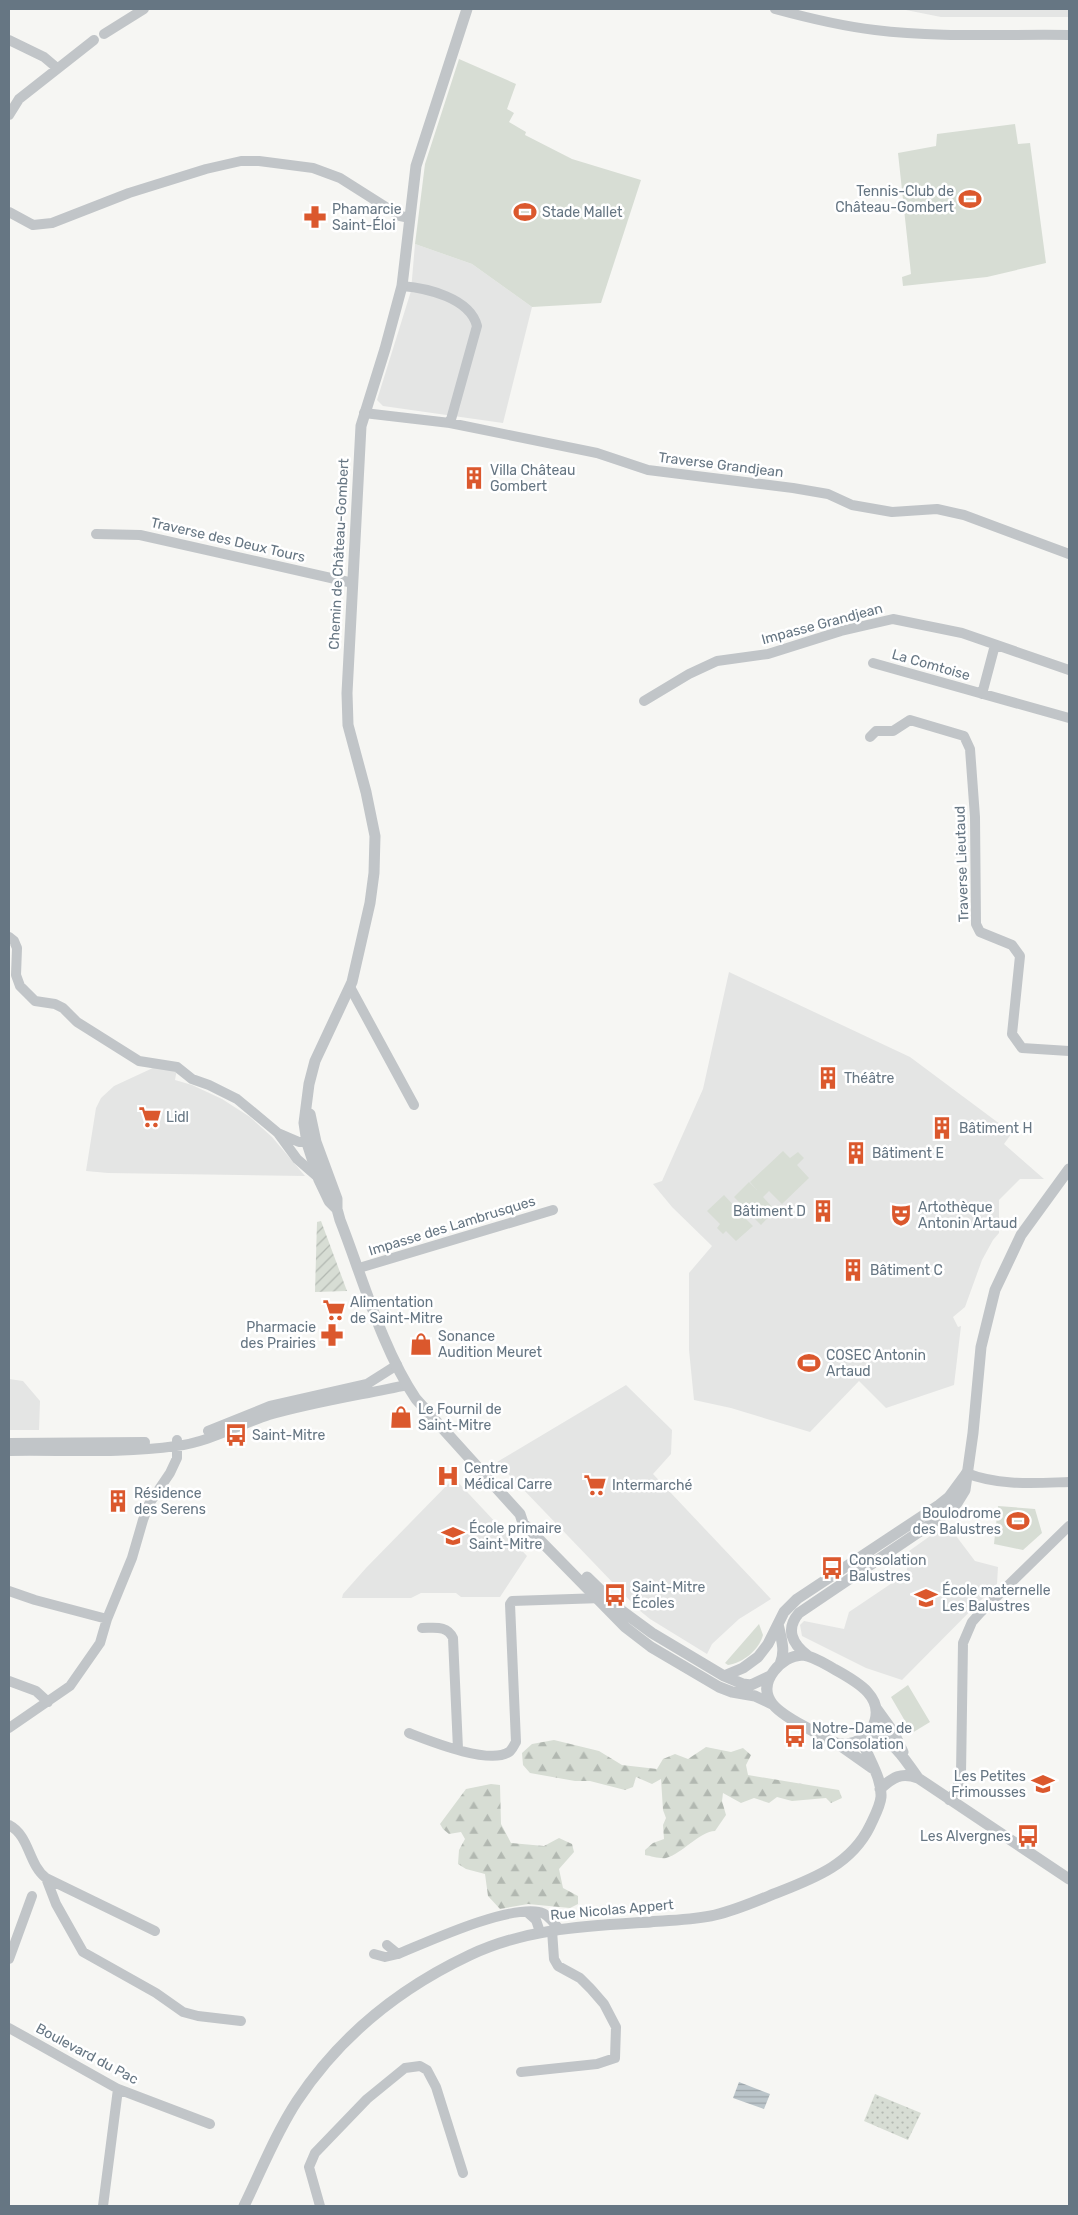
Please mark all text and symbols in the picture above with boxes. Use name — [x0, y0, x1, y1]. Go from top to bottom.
place label: Tennis-Club de Château-Gombert — [835, 183, 955, 216]
sports icon: Tennis-Club de Château-Gombert — [957, 186, 983, 212]
sports icon: Stade Mallet — [512, 199, 538, 225]
place label: Phamarcie Saint-Éloi — [332, 201, 402, 234]
pharmacy icon: Phamarcie Saint-Éloi — [302, 204, 328, 230]
place label: Stade Mallet — [542, 204, 623, 221]
street label: Traverse Grandjean — [658, 449, 784, 481]
street label: Chemin de Château-Gombert — [325, 457, 353, 650]
place label: Villa Château Gombert — [490, 462, 575, 495]
building icon: Villa Château Gombert — [461, 465, 487, 491]
street label: Traverse des Deux Tours — [149, 514, 307, 566]
street label: Impasse Grandjean — [760, 600, 884, 648]
street label: La Comtoise — [890, 646, 972, 684]
street label: Traverse Lieutaud — [951, 806, 973, 922]
building icon: Théâtre — [815, 1065, 841, 1091]
place label: Théâtre — [844, 1070, 895, 1087]
supermarket icon: Lidl — [137, 1104, 163, 1130]
place label: Lidl — [166, 1109, 189, 1126]
building icon: Bâtiment H — [929, 1115, 955, 1141]
place label: Bâtiment H — [959, 1120, 1032, 1137]
building icon: Bâtiment E — [843, 1140, 869, 1166]
place label: Bâtiment E — [872, 1145, 944, 1162]
street label: Impasse des Lambrusques — [366, 1192, 538, 1260]
building icon: Bâtiment D — [810, 1198, 836, 1224]
place label: Artothèque Antonin Artaud — [918, 1199, 1017, 1232]
theatre icon: Artothèque Antonin Artaud — [888, 1202, 914, 1228]
place label: Bâtiment D — [733, 1203, 806, 1220]
building icon: Bâtiment C — [840, 1257, 866, 1283]
place label: Bâtiment C — [870, 1262, 943, 1279]
place label: Alimentation de Saint-Mitre — [350, 1294, 443, 1327]
supermarket icon: Alimentation de Saint-Mitre — [321, 1297, 347, 1323]
place label: Pharmacie des Prairies — [240, 1319, 316, 1352]
pharmacy icon: Pharmacie des Prairies — [319, 1322, 345, 1348]
place label: Sonance Audition Meuret — [438, 1328, 543, 1361]
shop icon: Sonance Audition Meuret — [408, 1331, 434, 1357]
place label: COSEC Antonin Artaud — [826, 1347, 926, 1380]
sports icon: COSEC Antonin Artaud — [796, 1350, 822, 1376]
place label: Le Fournil de Saint-Mitre — [418, 1401, 502, 1434]
shop icon: Le Fournil de Saint-Mitre — [388, 1404, 414, 1430]
bus stop icon: Saint-Mitre — [223, 1422, 249, 1448]
place label: Saint-Mitre — [252, 1427, 325, 1444]
place label: Centre Médical Carre — [464, 1460, 553, 1493]
hospital icon: Centre Médical Carre — [435, 1463, 461, 1489]
supermarket icon: Intermarché — [582, 1472, 608, 1498]
place label: Intermarché — [612, 1477, 692, 1494]
place label: Résidence des Serens — [134, 1485, 206, 1518]
building icon: Résidence des Serens — [105, 1488, 131, 1514]
place label: Boulodrome des Balustres — [913, 1505, 1001, 1538]
sports icon: Boulodrome des Balustres — [1005, 1508, 1031, 1534]
place label: École primaire Saint-Mitre — [469, 1519, 562, 1553]
school or university icon: École primaire Saint-Mitre — [440, 1523, 466, 1549]
place label: Consolation Balustres — [849, 1552, 926, 1585]
bus stop icon: Consolation Balustres — [819, 1555, 845, 1581]
place label: Saint-Mitre Écoles — [632, 1579, 705, 1612]
place label: École maternelle Les Balustres — [942, 1581, 1051, 1615]
bus stop icon: Saint-Mitre Écoles — [602, 1582, 628, 1608]
school or university icon: École maternelle Les Balustres — [913, 1585, 939, 1611]
place label: Notre-Dame de la Consolation — [812, 1720, 912, 1753]
bus stop icon: Notre-Dame de la Consolation — [782, 1723, 808, 1749]
place label: Les Petites Frimousses — [951, 1768, 1026, 1801]
school or university icon: Les Petites Frimousses — [1030, 1771, 1056, 1797]
bus stop icon: Les Alvergnes — [1015, 1823, 1041, 1849]
place label: Les Alvergnes — [920, 1828, 1011, 1845]
street label: Rue Nicolas Appert — [550, 1896, 675, 1924]
street label: Boulevard du Pac — [33, 2020, 141, 2088]

